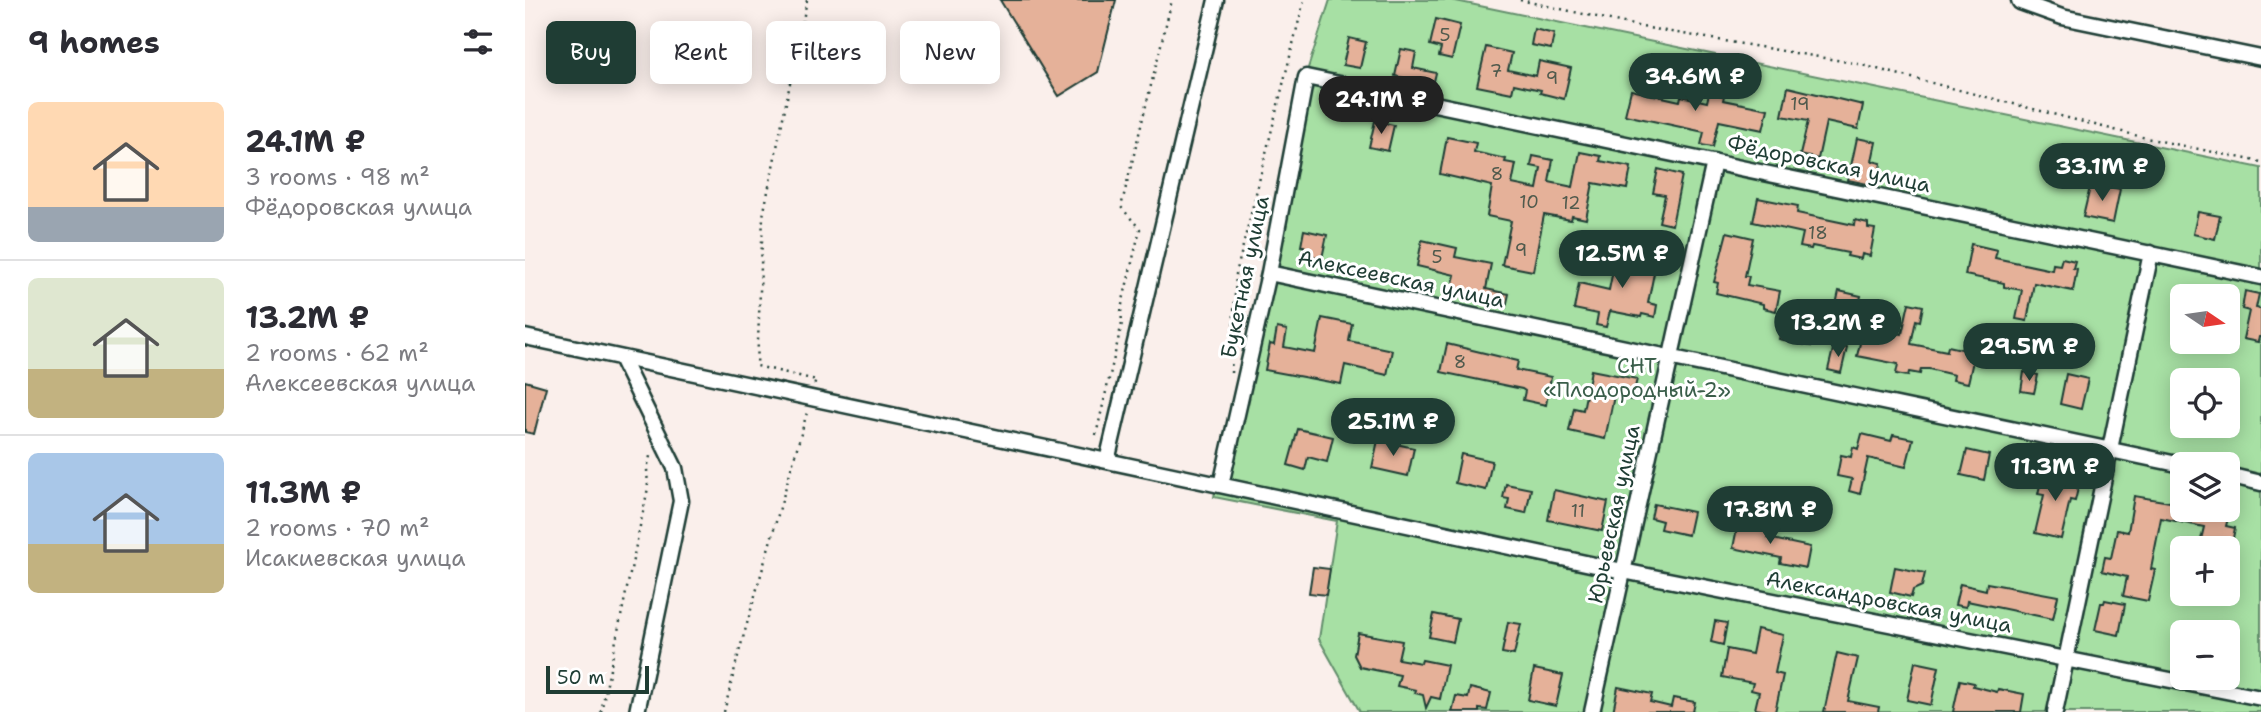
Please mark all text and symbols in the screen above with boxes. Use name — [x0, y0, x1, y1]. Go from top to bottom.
chip: Buy — [546, 21, 636, 84]
chip: Rent — [650, 21, 752, 84]
chip: Filters — [766, 21, 886, 84]
chip: New — [900, 21, 1000, 84]
text: 9 homes — [28, 22, 160, 63]
icon: filters — [459, 23, 497, 61]
house number: 5 — [1439, 23, 1451, 47]
pin: 34.6M ₽ — [1630, 54, 1760, 113]
house number: 7 — [1490, 59, 1502, 83]
text: 34.6M ₽ — [1645, 61, 1745, 91]
house number: 9 — [1546, 66, 1558, 90]
pin: 24.1M ₽ — [1316, 76, 1446, 136]
text: 24.1M ₽ — [1335, 84, 1427, 114]
house number: 19 — [1790, 92, 1810, 116]
text: 24.1M ₽ — [245, 121, 366, 162]
street label: Фёдоровская улица — [1725, 129, 1933, 199]
icon: home — [84, 130, 168, 214]
pin: 33.1M ₽ — [2037, 144, 2167, 203]
text: 33.1M ₽ — [2055, 151, 2149, 181]
text: 3 rooms · 98 m² — [245, 162, 430, 192]
house number: 8 — [1491, 162, 1503, 186]
house number: 10 — [1519, 190, 1539, 214]
house number: 12 — [1561, 191, 1581, 215]
text: Фёдоровская улица — [245, 192, 472, 222]
street label: Букетная улица — [1214, 193, 1276, 361]
house number: 18 — [1808, 221, 1828, 245]
pin: 12.5M ₽ — [1557, 230, 1687, 290]
house number: 9 — [1515, 238, 1527, 262]
text: 12.5M ₽ — [1575, 238, 1669, 268]
street label: Алексеевская улица — [1295, 243, 1507, 315]
house number: 5 — [1431, 245, 1443, 269]
north arrow — [2170, 284, 2240, 354]
map controls — [2170, 284, 2240, 690]
text: 13.2M ₽ — [245, 297, 369, 338]
pin: 13.2M ₽ — [1773, 300, 1903, 359]
icon: home — [84, 306, 168, 390]
text: 13.2M ₽ — [1790, 307, 1886, 337]
pin: 29.5M ₽ — [1964, 324, 2094, 383]
text: 29.5M ₽ — [1979, 331, 2079, 361]
text: 2 rooms · 62 m² — [245, 338, 429, 368]
house number: 8 — [1454, 350, 1466, 374]
park label: СНТ «Плодородный-2» — [1543, 352, 1731, 404]
text: Алексеевская улица — [245, 368, 475, 398]
button: locate — [2170, 368, 2240, 438]
pin: 25.1M ₽ — [1328, 398, 1458, 458]
text: 25.1M ₽ — [1347, 406, 1439, 436]
street label: Юрьевская улица — [1581, 422, 1647, 606]
pin: 11.3M ₽ — [1990, 444, 2120, 503]
text: 11.3M ₽ — [2010, 451, 2100, 481]
button: layers — [2170, 452, 2240, 522]
text: 11.3M ₽ — [245, 472, 362, 513]
icon: home — [84, 481, 168, 565]
pin: 17.8M ₽ — [1705, 486, 1835, 546]
text: 17.8M ₽ — [1723, 494, 1817, 524]
house number: 11 — [1571, 499, 1585, 523]
text: 2 rooms · 70 m² — [245, 513, 430, 543]
button: + — [2170, 536, 2240, 606]
text: Исакиевская улица — [245, 543, 466, 573]
street label: Александровская улица — [1764, 564, 2014, 640]
button: − — [2170, 620, 2240, 690]
scale bar — [546, 663, 649, 695]
text: 50 m — [557, 665, 605, 690]

